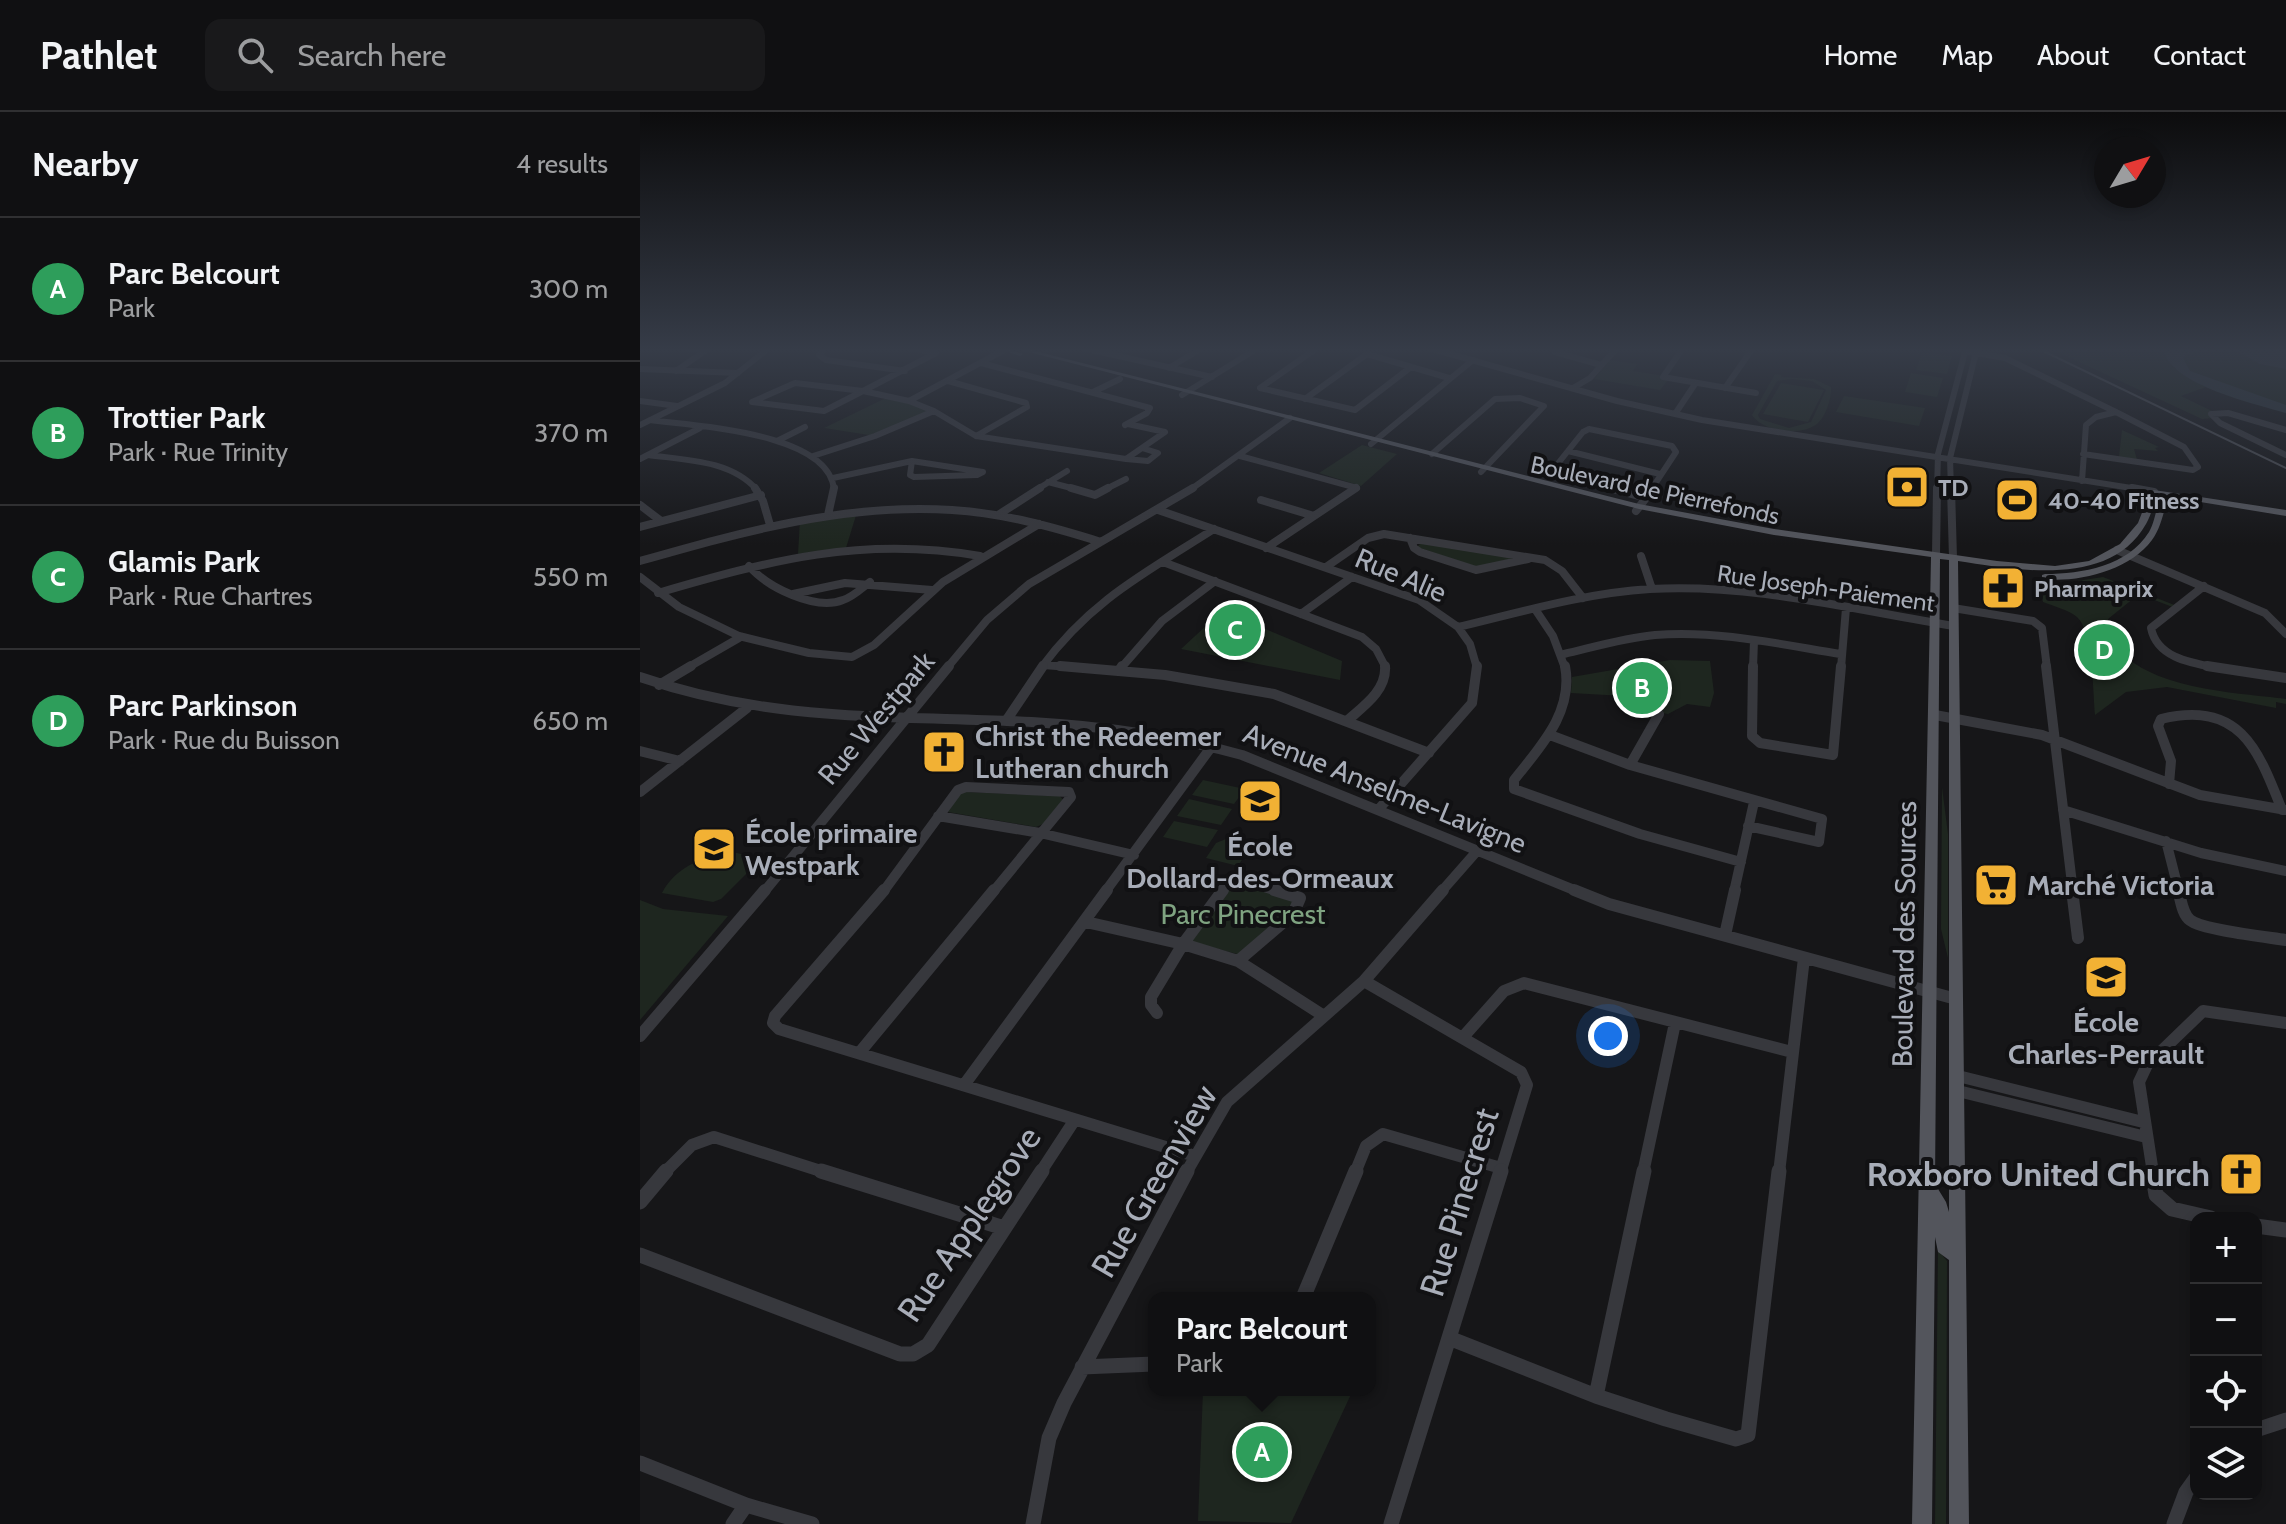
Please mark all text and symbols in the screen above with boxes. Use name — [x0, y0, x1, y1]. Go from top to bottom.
search box — [205, 19, 765, 91]
text: Pathlet — [40, 32, 157, 79]
icon: search — [233, 33, 277, 77]
text: Search here — [297, 37, 446, 74]
text: Home — [1824, 38, 1897, 72]
text: Map — [1941, 38, 1993, 72]
text: About — [2037, 38, 2109, 72]
text: Contact — [2153, 38, 2246, 72]
north arrow — [2094, 136, 2166, 208]
text: Nearby — [32, 143, 139, 185]
text: 4 results — [516, 148, 608, 180]
text: Parc Belcourt — [108, 255, 280, 292]
text: A — [50, 273, 66, 305]
text: 300 m — [529, 273, 608, 305]
text: Park — [108, 292, 155, 324]
text: Trottier Park — [108, 399, 266, 436]
text: B — [50, 417, 66, 449]
text: 370 m — [534, 417, 608, 449]
text: Park · Rue Trinity — [108, 436, 288, 468]
street label: Boulevard de Pierrefonds — [1528, 449, 1782, 531]
bank icon: TD — [1883, 463, 1931, 511]
place label: TD — [1938, 473, 1969, 502]
sports icon: 40-40 Fitness — [1993, 476, 2041, 524]
place label: 40-40 Fitness — [2048, 486, 2200, 515]
street label: Rue Alie — [1350, 541, 1452, 609]
text: Glamis Park — [108, 543, 260, 580]
street label: Rue Joseph-Paiement — [1715, 558, 1937, 618]
text: C — [50, 561, 66, 593]
text: 550 m — [533, 561, 608, 593]
pharmacy icon: Pharmaprix — [1979, 564, 2027, 612]
place label: Pharmaprix — [2034, 574, 2153, 603]
text: Park · Rue Chartres — [108, 580, 312, 612]
pin: C — [1209, 600, 1261, 660]
pin: D — [2078, 620, 2130, 680]
street label: Rue Westpark — [811, 644, 942, 791]
pin: B — [1616, 658, 1668, 718]
text: Parc Parkinson — [108, 687, 297, 724]
text: D — [49, 705, 67, 737]
text: 650 m — [532, 705, 608, 737]
street label: Avenue Anselme-Lavigne — [1239, 716, 1531, 860]
place label: Christ the Redeemer Lutheran church — [975, 719, 1222, 785]
text: Park · Rue du Buisson — [108, 724, 340, 756]
church icon: Christ the Redeemer Lutheran church — [920, 728, 968, 776]
school or university icon: École Dollard-des-Ormeaux — [1236, 777, 1284, 825]
street label: Boulevard des Sources — [1885, 801, 1923, 1067]
place label: École primaire Westpark — [745, 816, 918, 882]
school or university icon: École primaire Westpark — [690, 825, 738, 873]
place label: École Dollard-des-Ormeaux — [1126, 829, 1394, 895]
supermarket icon: Marché Victoria — [1972, 861, 2020, 909]
place label: Marché Victoria — [2027, 868, 2214, 902]
park label: Parc Pinecrest — [1161, 897, 1325, 931]
school or university icon: École Charles-Perrault — [2082, 953, 2130, 1001]
place label: École Charles-Perrault — [2008, 1005, 2204, 1071]
your location — [1588, 1016, 1628, 1056]
street label: Rue Greenview — [1082, 1077, 1226, 1285]
street label: Rue Pinecrest — [1410, 1103, 1508, 1301]
street label: Rue Applegrove — [888, 1118, 1050, 1330]
church icon: Roxboro United Church — [2217, 1150, 2265, 1198]
place label: Roxboro United Church — [1867, 1153, 2210, 1195]
map controls — [2190, 1212, 2262, 1500]
button: + — [2190, 1212, 2262, 1284]
button: − — [2190, 1284, 2262, 1356]
popup — [1148, 1292, 1376, 1396]
text: Parc Belcourt — [1176, 1310, 1348, 1347]
text: Park — [1176, 1347, 1223, 1379]
button: locate — [2190, 1356, 2262, 1428]
pin: A — [1236, 1422, 1288, 1482]
button: layers — [2190, 1428, 2262, 1500]

